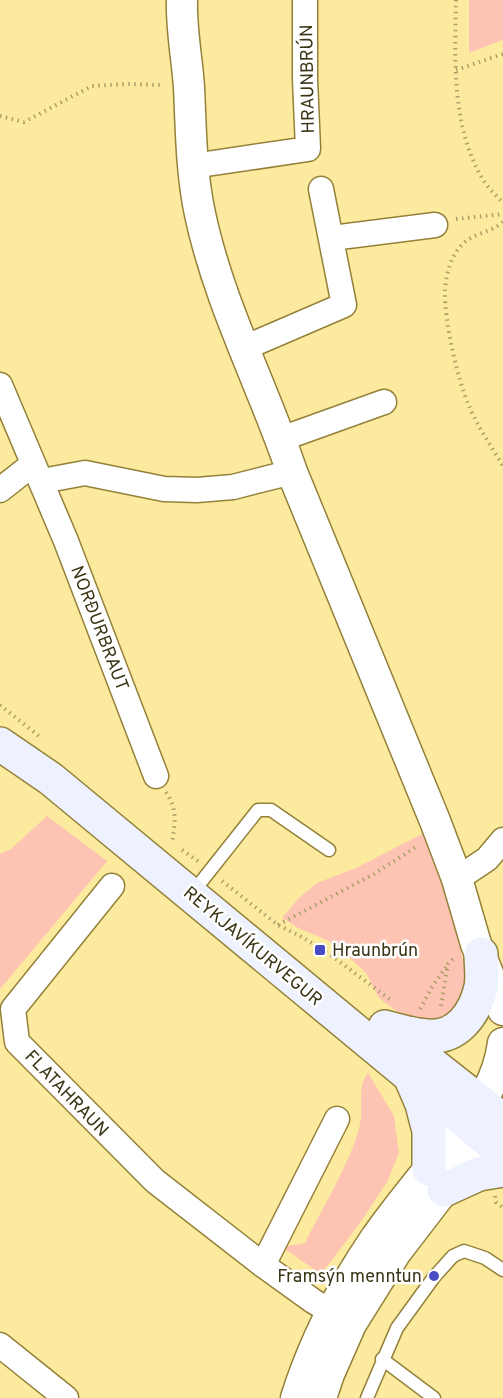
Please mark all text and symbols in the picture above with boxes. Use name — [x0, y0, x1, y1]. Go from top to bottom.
street label: HRAUNBRÚN — [294, 24, 321, 134]
street label: NORÐURBRAUT — [64, 563, 133, 694]
street label: REYKJAVÍKURVEGUR — [178, 881, 328, 1012]
place label: Hraunbrún — [332, 940, 418, 963]
marker: Hraunbrún — [313, 943, 327, 957]
street label: FLATAHRAUN — [19, 1046, 113, 1142]
place label: Framsýn menntun — [277, 1266, 422, 1289]
marker: Framsýn menntun — [427, 1269, 441, 1283]

